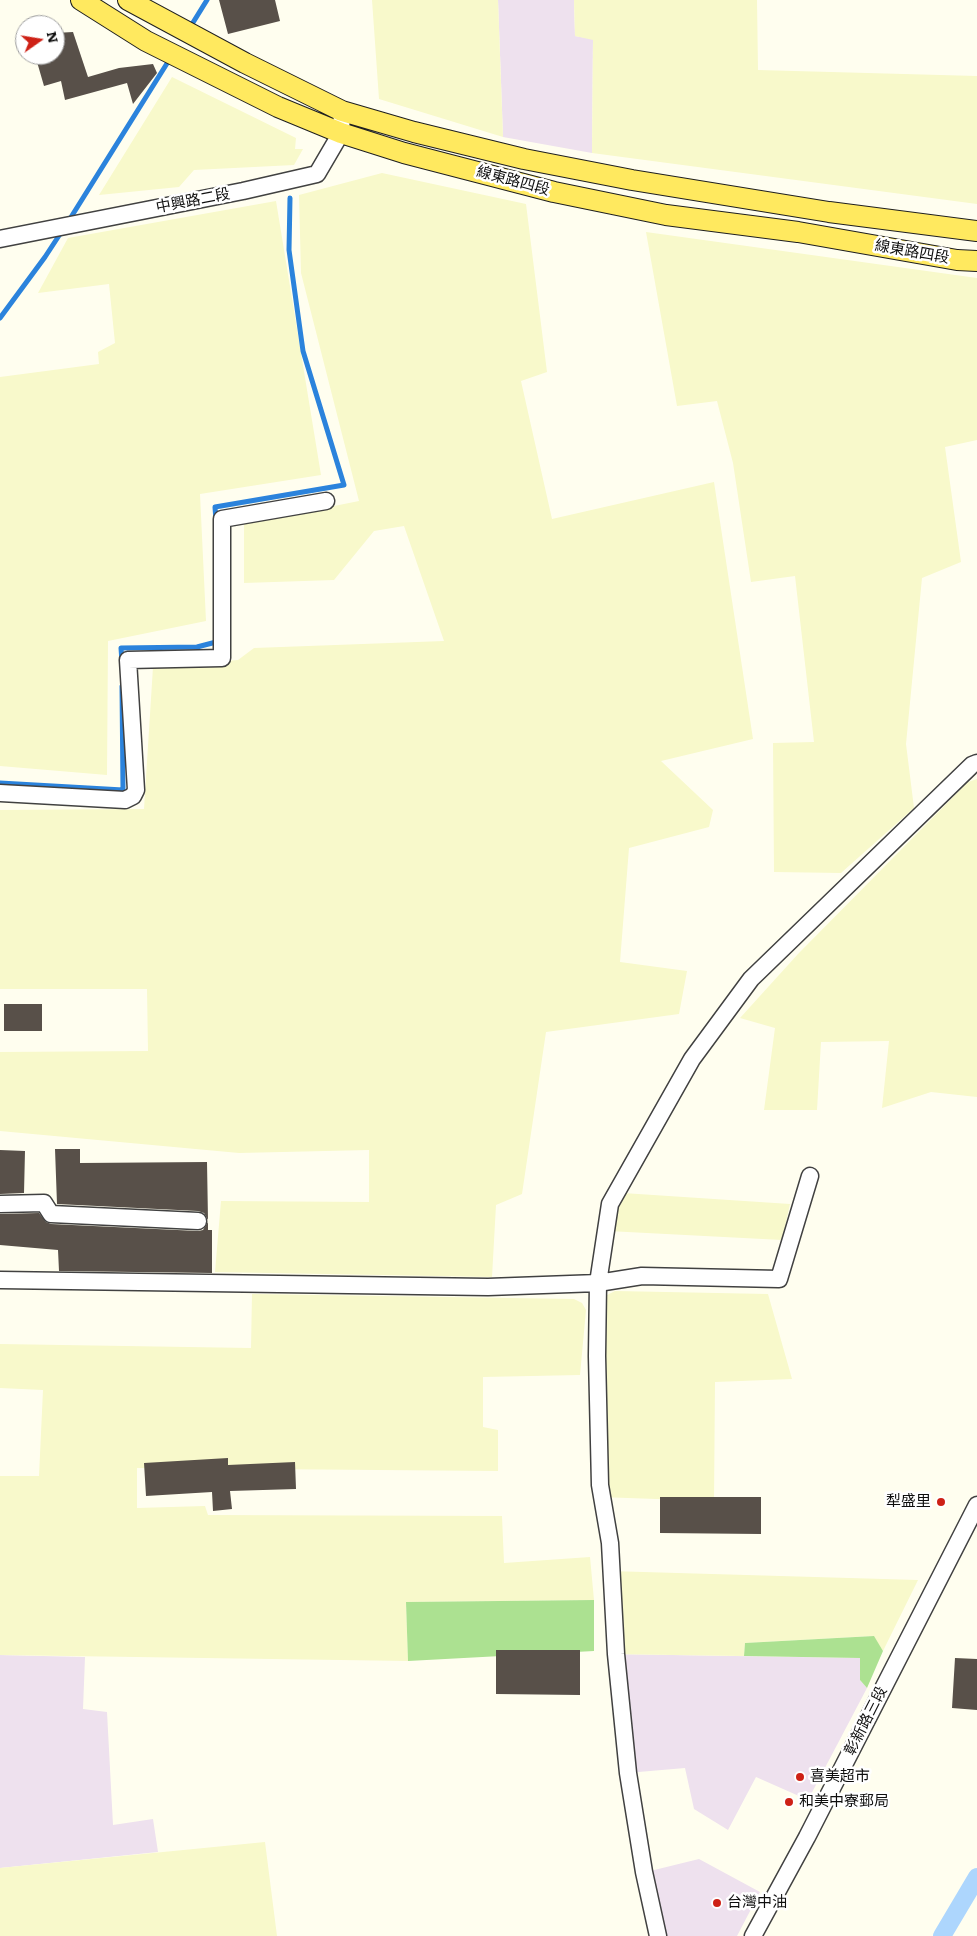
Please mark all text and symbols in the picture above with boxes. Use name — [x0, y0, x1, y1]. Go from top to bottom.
north arrow — [15, 15, 65, 65]
text: N — [43, 29, 65, 45]
street label: 線東路四段 — [474, 163, 552, 199]
street label: 中興路二段 — [154, 185, 232, 217]
street label: 線東路四段 — [874, 237, 950, 267]
place label: 犁盛里 — [886, 1493, 931, 1511]
marker: 犁盛里 — [935, 1496, 947, 1508]
street label: 彰新路三段 — [841, 1684, 891, 1758]
place label: 喜美超市 — [810, 1768, 870, 1786]
marker: 喜美超市 — [794, 1771, 806, 1783]
place label: 和美中寮郵局 — [799, 1793, 889, 1811]
marker: 和美中寮郵局 — [783, 1796, 795, 1808]
place label: 台灣中油 — [727, 1894, 787, 1912]
marker: 台灣中油 — [711, 1897, 723, 1909]

